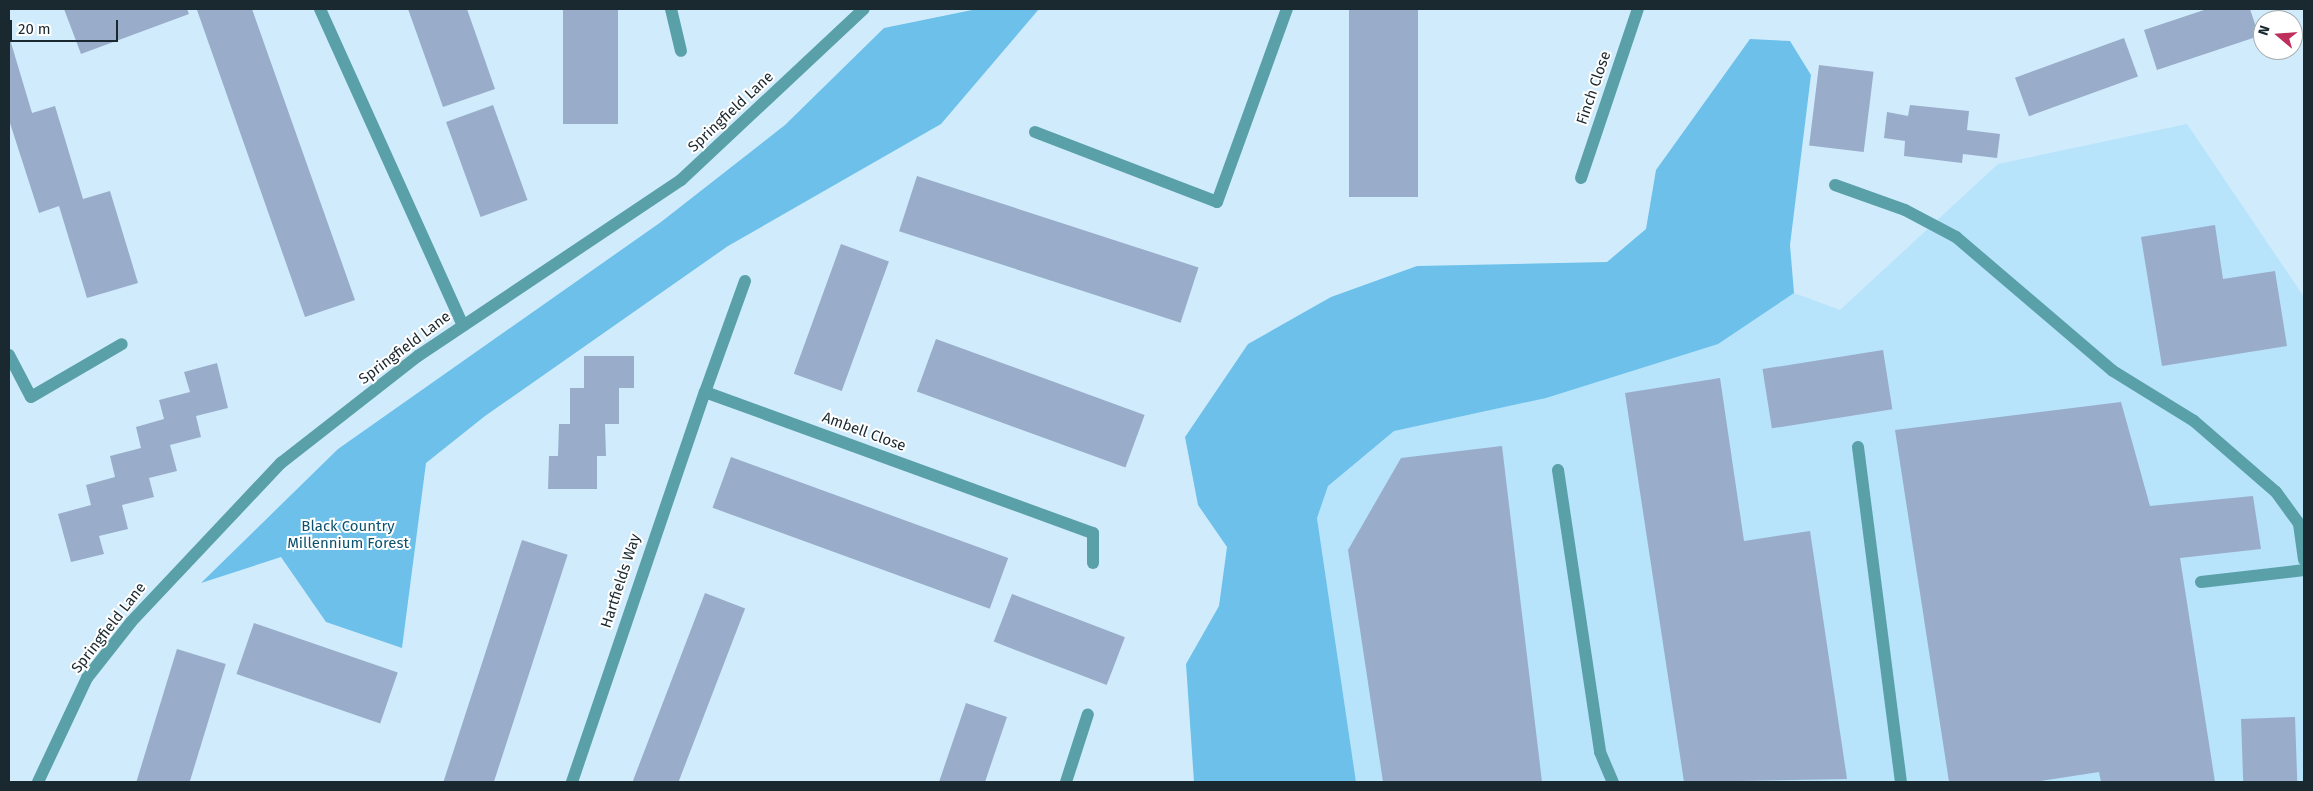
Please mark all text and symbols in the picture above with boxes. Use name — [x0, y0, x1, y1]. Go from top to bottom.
scale bar — [12, 10, 120, 42]
north arrow — [2253, 10, 2303, 60]
text: 20 m — [18, 20, 51, 38]
text: N — [2255, 23, 2274, 38]
street label: Finch Close — [1573, 49, 1615, 127]
street label: Springfield Lane — [685, 68, 777, 156]
street label: Springfield Lane — [356, 308, 454, 388]
street label: Ambell Close — [820, 409, 908, 455]
park label: Black Country Millennium Forest — [287, 517, 409, 552]
street label: Hartfields Way — [597, 532, 645, 630]
street label: Springfield Lane — [68, 579, 150, 677]

